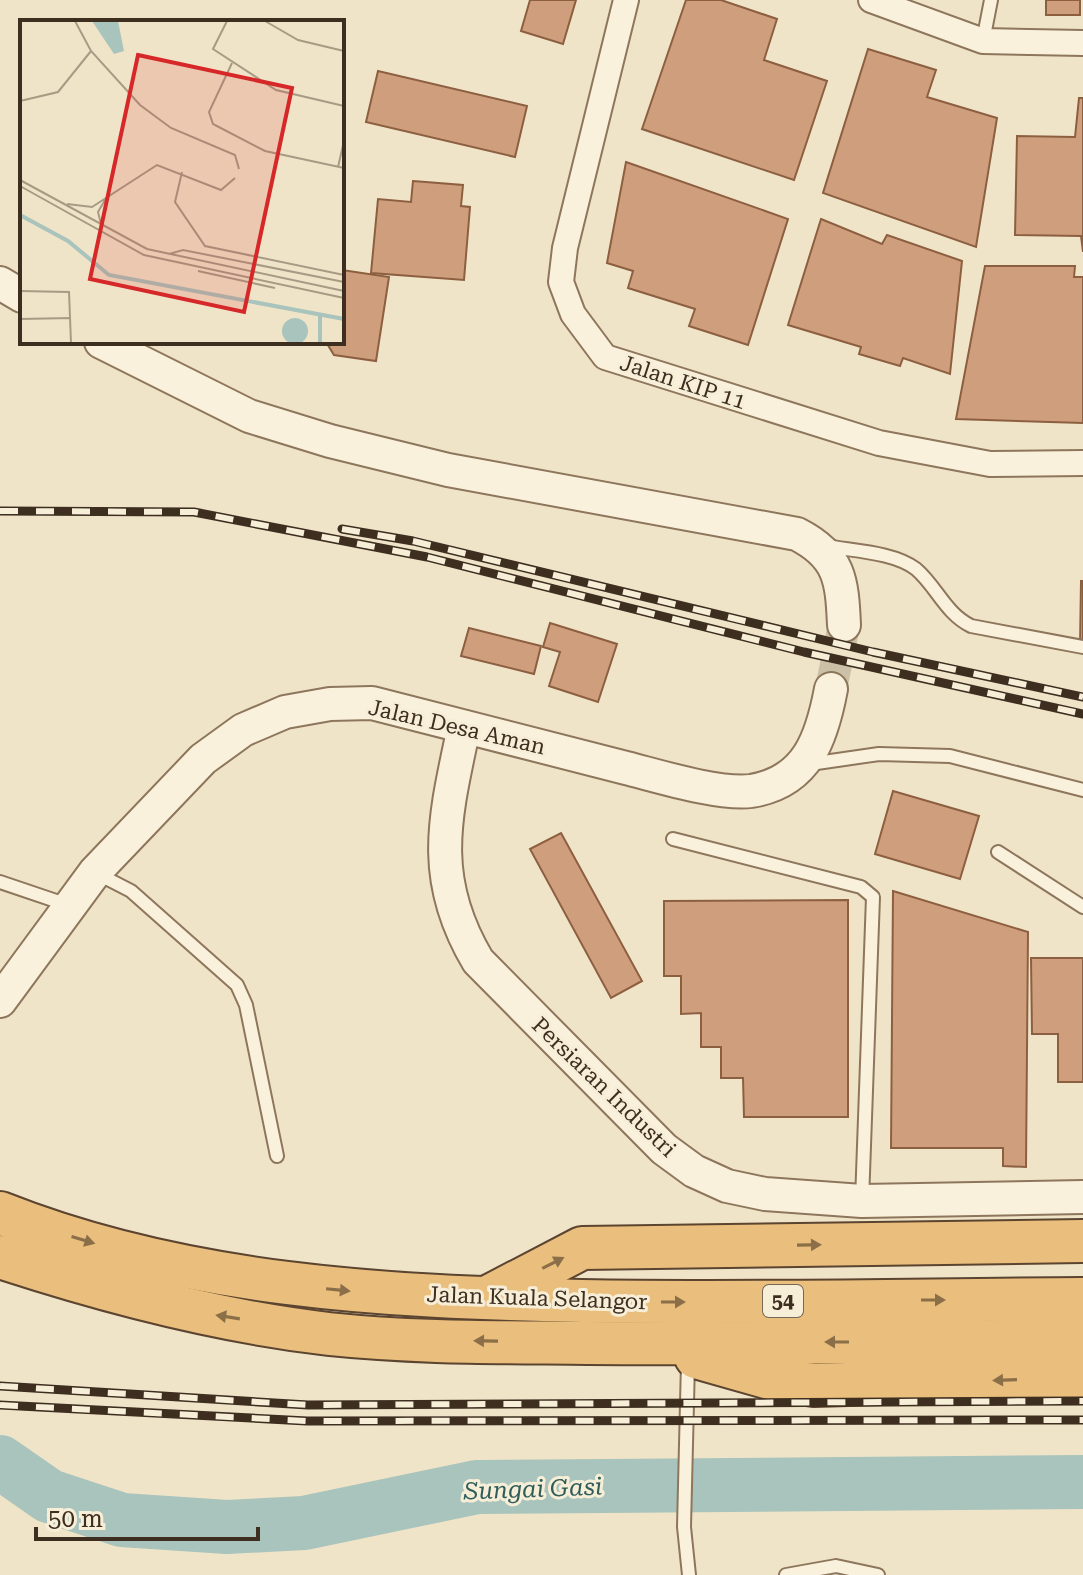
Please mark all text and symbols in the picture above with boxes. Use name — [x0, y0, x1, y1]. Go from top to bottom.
inset map — [20, 20, 344, 344]
street label: Jalan KIP 11 — [617, 350, 749, 414]
street label: Jalan Desa Aman — [366, 694, 548, 760]
street label: Persiaran Industri — [527, 1012, 681, 1162]
one-way arrow — [72, 1234, 96, 1247]
one-way arrow — [797, 1239, 822, 1251]
one-way arrow — [541, 1257, 564, 1270]
street label: Jalan Kuala Selangor — [426, 1282, 648, 1314]
one-way arrow — [326, 1283, 351, 1296]
road number: 54 — [763, 1285, 803, 1317]
one-way arrow — [921, 1294, 946, 1306]
one-way arrow — [661, 1296, 686, 1308]
one-way arrow — [215, 1310, 240, 1323]
one-way arrow — [473, 1335, 498, 1348]
one-way arrow — [824, 1336, 849, 1348]
one-way arrow — [992, 1373, 1017, 1386]
water label: Sungai Gasi — [462, 1473, 603, 1505]
scale bar — [36, 1491, 258, 1541]
text: 50 m — [48, 1505, 103, 1533]

